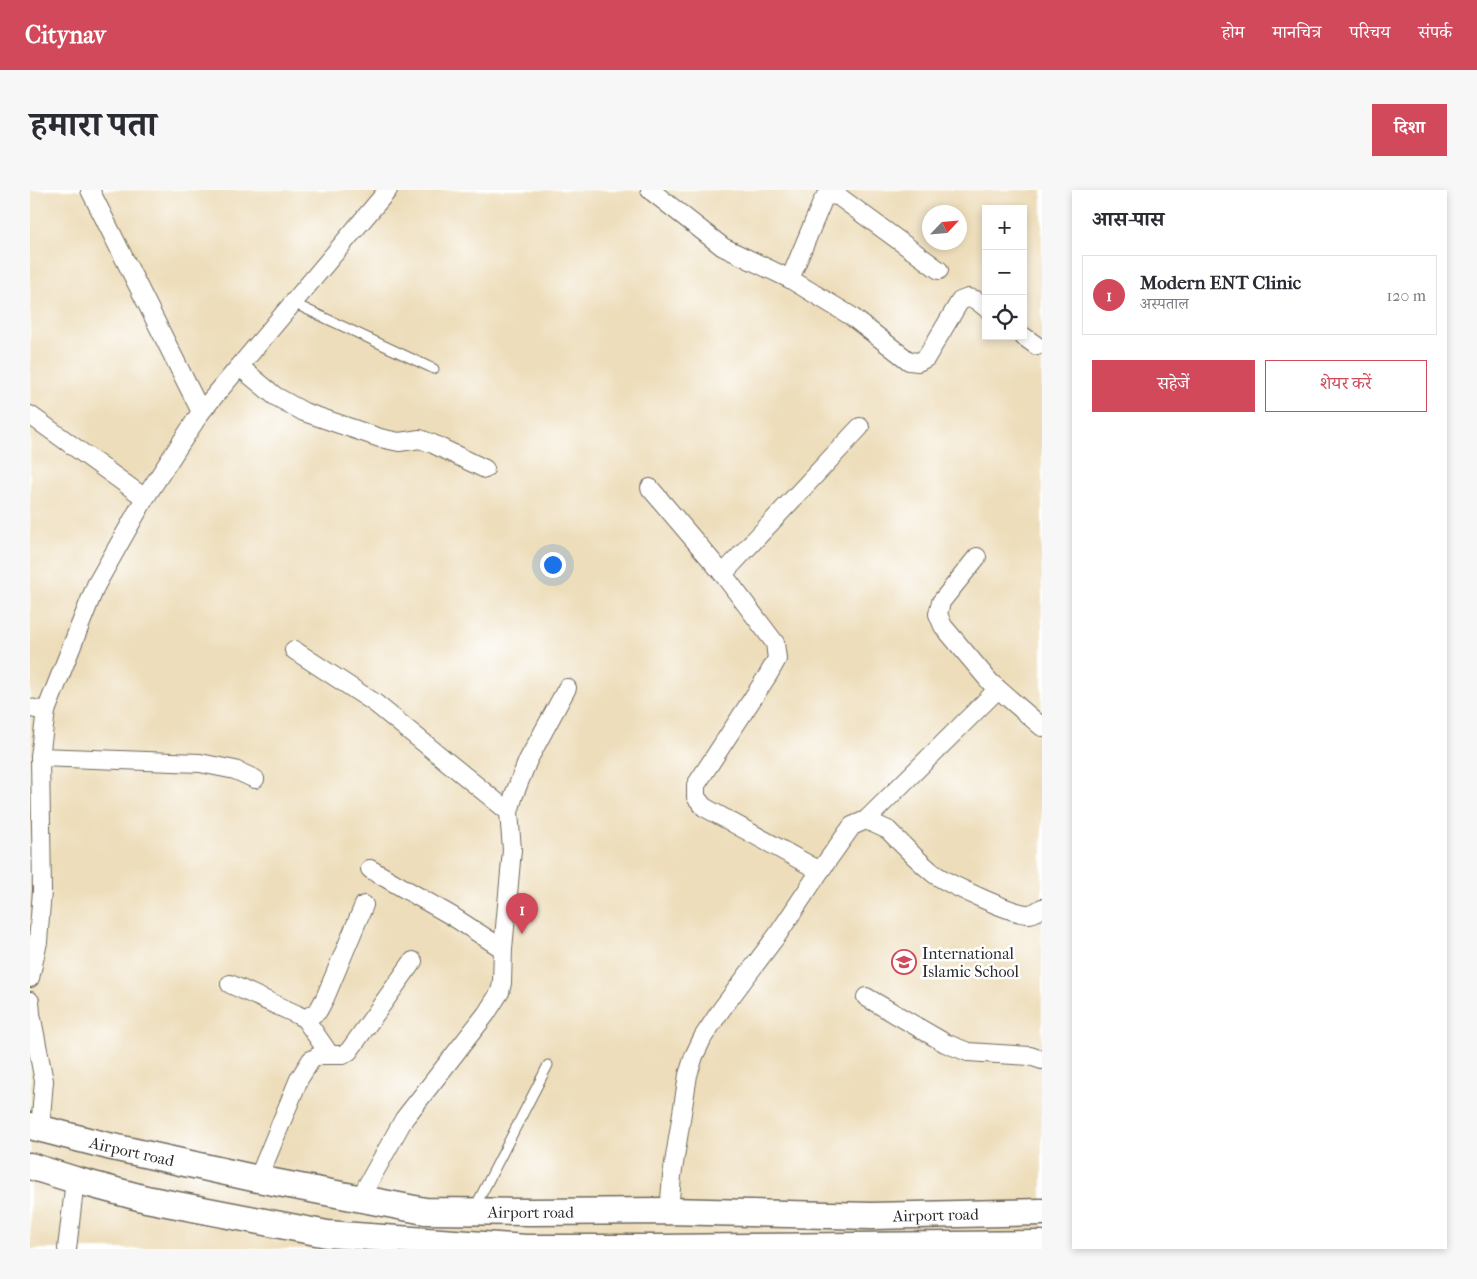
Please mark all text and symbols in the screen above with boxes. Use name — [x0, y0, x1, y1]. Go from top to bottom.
text: Citynav — [25, 21, 106, 49]
text: होम — [1222, 22, 1245, 43]
text: मानचित्र — [1273, 22, 1321, 43]
text: परिचय — [1349, 22, 1390, 43]
text: संपर्क — [1418, 22, 1452, 43]
text: हमारा पता — [30, 104, 157, 145]
button: दिशा — [1372, 104, 1447, 156]
north arrow — [922, 205, 967, 250]
map controls — [982, 205, 1027, 340]
button: + — [982, 205, 1027, 250]
text: आस-पास — [1092, 207, 1164, 231]
button: − — [982, 250, 1027, 295]
text: Modern ENT Clinic — [1140, 272, 1301, 294]
text: 1 — [1106, 286, 1112, 305]
text: 120 m — [1387, 286, 1426, 305]
text: अस्पताल — [1140, 294, 1189, 313]
button: locate — [982, 295, 1027, 340]
button: सहेजें — [1092, 360, 1255, 412]
button: शेयर करें — [1265, 360, 1427, 412]
your location — [540, 552, 566, 578]
pin: 1 — [506, 893, 538, 934]
place label: International Islamic School — [922, 944, 1020, 981]
school or university icon: International Islamic School — [891, 949, 917, 975]
street label: Airport road — [87, 1132, 176, 1170]
street label: Airport road — [487, 1203, 574, 1222]
street label: Airport road — [892, 1204, 979, 1226]

